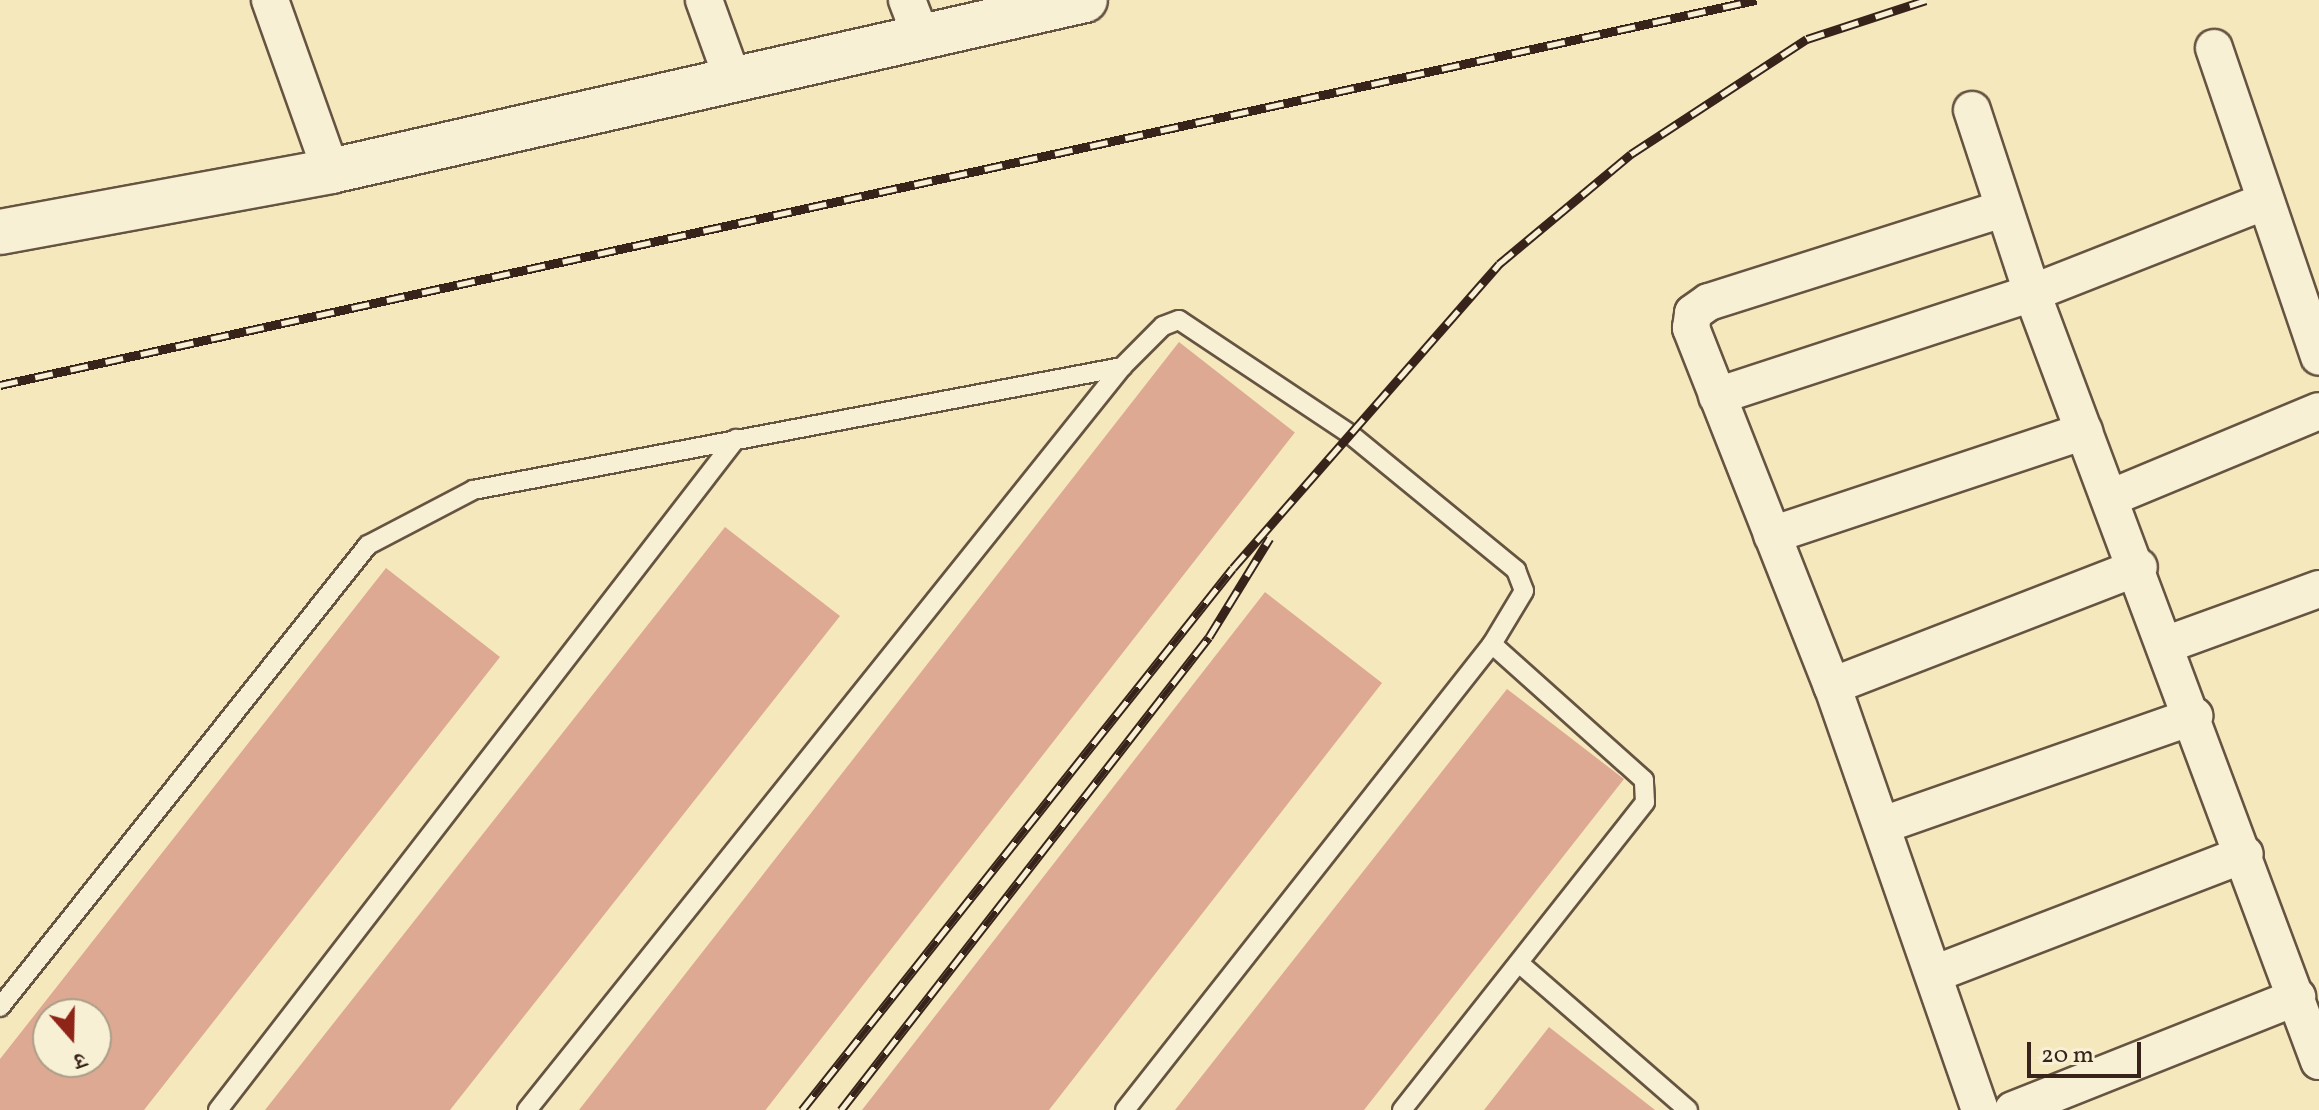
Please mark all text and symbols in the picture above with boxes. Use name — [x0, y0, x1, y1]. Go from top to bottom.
north arrow — [32, 998, 112, 1078]
scale bar — [2031, 1026, 2145, 1076]
text: 20 m — [2041, 1039, 2094, 1073]
text: उ — [69, 1043, 90, 1076]

